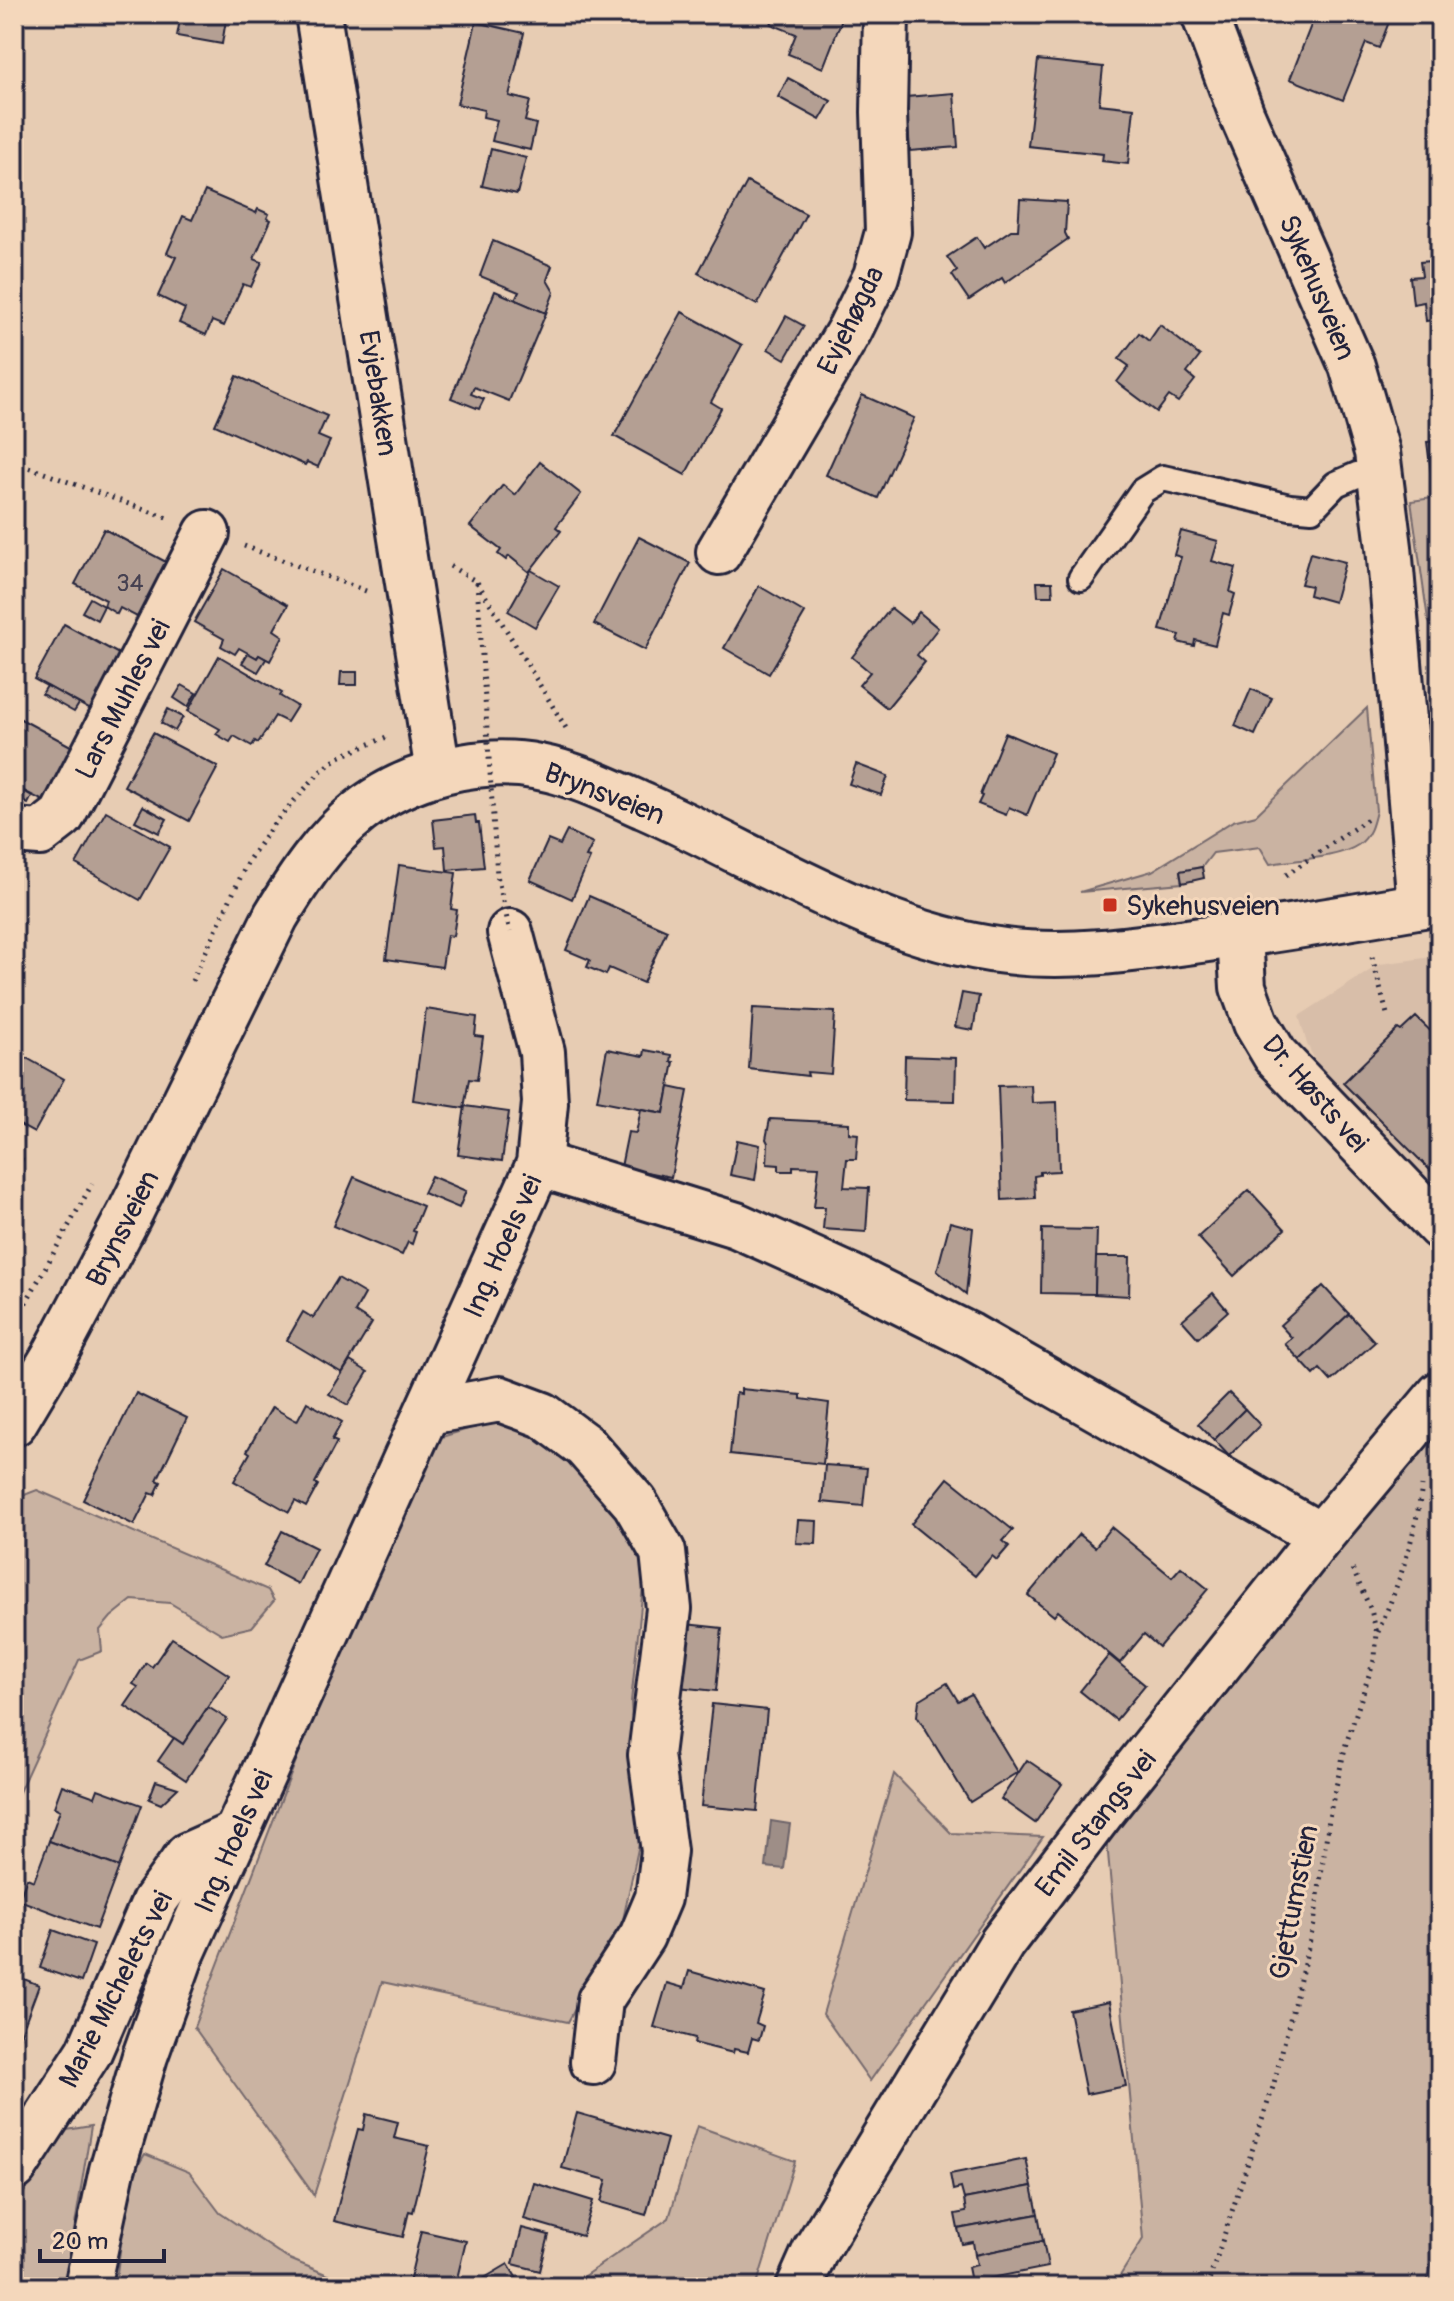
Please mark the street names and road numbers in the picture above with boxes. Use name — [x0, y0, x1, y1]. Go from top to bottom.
street label: Sykehusveien — [1270, 210, 1363, 365]
street label: Evjehøgda — [810, 261, 893, 381]
street label: Evjebakken — [350, 328, 405, 459]
street label: Lars Muhles vei — [68, 614, 179, 786]
street label: Brynsveien — [539, 755, 670, 833]
street label: Dr. Høsts vei — [1254, 1028, 1376, 1160]
street label: Brynsveien — [79, 1165, 168, 1293]
street label: Ing. Hoels vei — [456, 1169, 551, 1324]
street label: Emil Stangs vei — [1028, 1743, 1164, 1904]
street label: Ing. Hoels vei — [187, 1764, 282, 1919]
street label: Gjettumstien — [1262, 1822, 1327, 1983]
street label: Marie Michelets vei — [52, 1885, 181, 2094]

